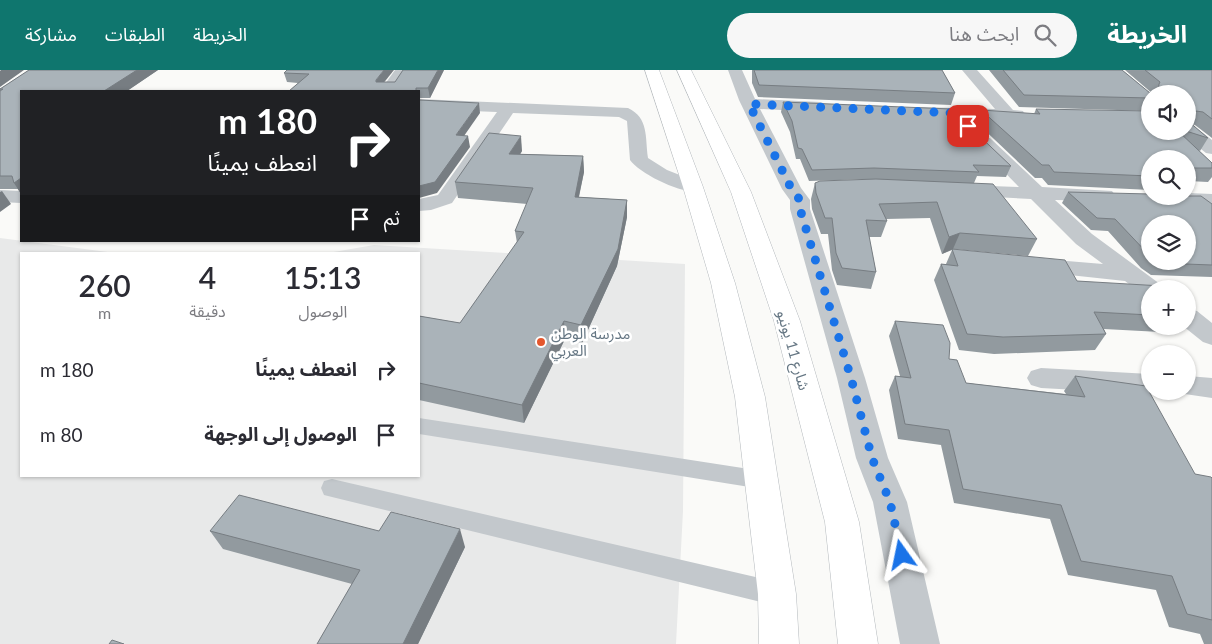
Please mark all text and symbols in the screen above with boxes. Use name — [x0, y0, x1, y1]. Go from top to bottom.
search box — [727, 13, 1077, 58]
text: الخريطة — [1107, 19, 1187, 48]
icon: search — [1031, 21, 1059, 49]
text: ابحث هنا — [949, 22, 1019, 45]
text: مشاركة — [25, 23, 77, 45]
text: الطبقات — [105, 23, 165, 45]
text: الخريطة — [193, 23, 247, 45]
map controls — [1141, 85, 1196, 400]
button: sound — [1141, 85, 1196, 140]
text: 180 m — [218, 99, 317, 141]
pin — [947, 105, 989, 147]
icon: right — [335, 110, 400, 175]
icon: arrive — [954, 112, 982, 140]
text: انعطف يمينًا — [208, 149, 317, 176]
button: search — [1141, 150, 1196, 205]
icon: arrive — [346, 205, 374, 233]
text: ثم — [384, 206, 400, 229]
button: layers — [1141, 215, 1196, 270]
text: 4 — [199, 259, 216, 295]
text: 15:13 — [284, 259, 361, 295]
text: 260 — [79, 267, 131, 303]
button: + — [1141, 280, 1196, 335]
text: دقيقة — [189, 301, 226, 320]
text: الوصول — [299, 301, 347, 320]
text: m — [98, 303, 111, 322]
street label: شارع 11 يونيو — [770, 308, 814, 394]
place label: مدرسة الوطن العربي — [551, 324, 630, 362]
marker: مدرسة الوطن العربي — [535, 336, 547, 348]
button: − — [1141, 345, 1196, 400]
icon: right — [372, 356, 400, 384]
text: انعطف يمينًا — [255, 357, 357, 380]
text: 180 m — [40, 358, 94, 381]
icon: arrive — [372, 421, 400, 449]
text: الوصول إلى الوجهة — [204, 422, 357, 445]
text: 80 m — [40, 423, 83, 446]
position arrow — [875, 528, 927, 580]

